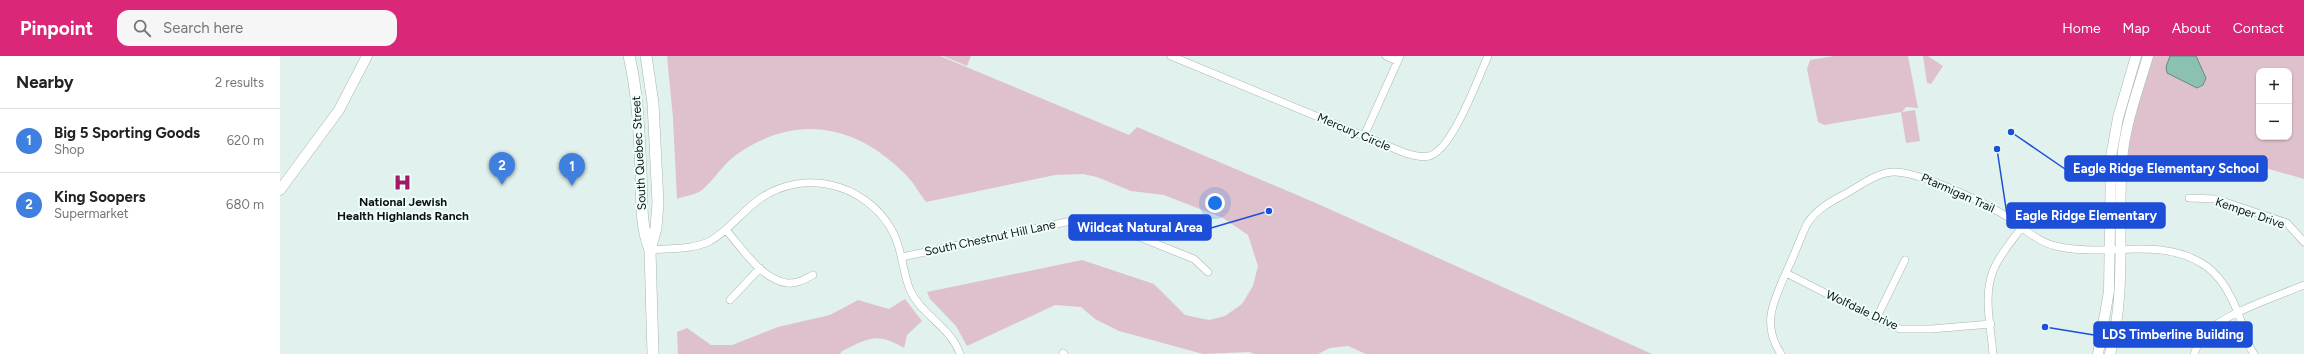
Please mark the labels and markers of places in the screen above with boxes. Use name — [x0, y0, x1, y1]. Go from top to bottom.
pin: 2 — [489, 152, 515, 185]
pin: 1 — [559, 153, 585, 186]
callout: Eagle Ridge Elementary School — [2065, 156, 2267, 181]
hospital icon: National Jewish Health Highlands Ranch — [393, 173, 413, 193]
place label: National Jewish Health Highlands Ranch — [337, 195, 469, 223]
callout: Eagle Ridge Elementary — [2007, 203, 2165, 228]
callout: Wildcat Natural Area — [1069, 215, 1211, 240]
callout: LDS Timberline Building — [2094, 322, 2252, 347]

